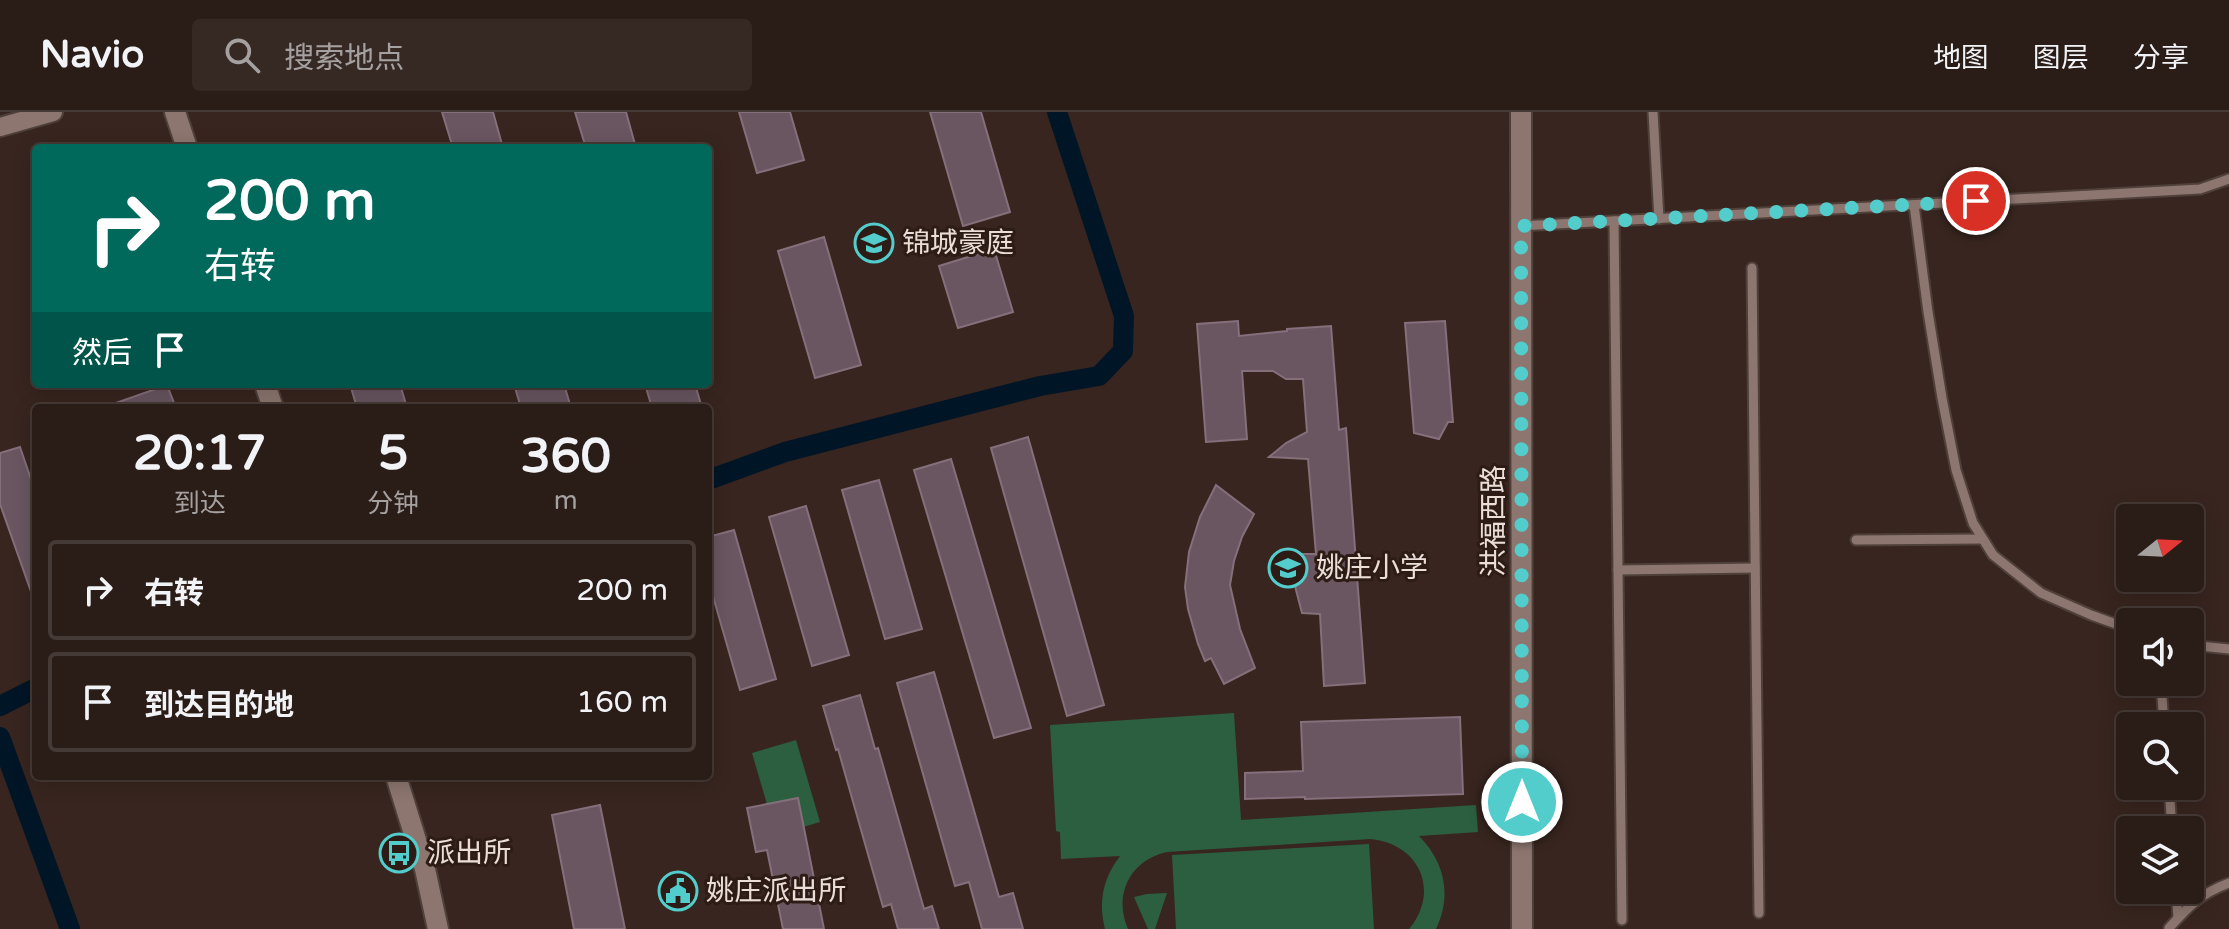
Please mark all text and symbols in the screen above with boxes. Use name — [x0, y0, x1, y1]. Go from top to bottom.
search box — [192, 19, 752, 91]
text: Navio — [40, 32, 144, 78]
icon: search — [220, 33, 264, 77]
text: 搜索地点 — [284, 40, 404, 77]
text: 地图 — [1933, 41, 1989, 75]
text: 图层 — [2033, 41, 2089, 75]
text: 分享 — [2133, 41, 2189, 75]
pin — [1942, 167, 2010, 235]
text: 200 m — [204, 168, 375, 235]
icon: right — [72, 176, 176, 280]
icon: arrive — [1954, 179, 1998, 223]
school or university icon: 锦城豪庭 — [853, 222, 895, 264]
place label: 锦城豪庭 — [902, 226, 1014, 260]
text: 右转 — [204, 245, 276, 288]
icon: arrive — [148, 328, 192, 372]
text: 然后 — [72, 335, 132, 372]
text: 20:17 — [133, 425, 266, 483]
text: 5 — [378, 425, 408, 483]
text: 360 — [520, 428, 611, 486]
street label: 洪福西路 — [1477, 465, 1511, 577]
text: m — [554, 485, 578, 516]
text: 到达 — [174, 488, 226, 519]
text: 分钟 — [367, 488, 419, 519]
north arrow — [2116, 504, 2204, 592]
map controls — [2116, 504, 2204, 904]
school or university icon: 姚庄小学 — [1267, 547, 1309, 589]
place label: 姚庄小学 — [1316, 551, 1428, 585]
icon: right — [76, 568, 120, 612]
text: 200 m — [576, 572, 668, 609]
text: 右转 — [144, 575, 204, 612]
button: sound — [2116, 608, 2204, 696]
icon: arrive — [76, 680, 120, 724]
text: 160 m — [576, 684, 668, 721]
text: 到达目的地 — [144, 687, 294, 724]
button: search — [2116, 712, 2204, 800]
position arrow — [1480, 760, 1564, 844]
button: layers — [2116, 816, 2204, 904]
bus stop icon: 派出所 — [378, 832, 420, 874]
place label: 派出所 — [427, 836, 511, 870]
public building icon: 姚庄派出所 — [657, 870, 699, 912]
place label: 姚庄派出所 — [706, 874, 846, 908]

